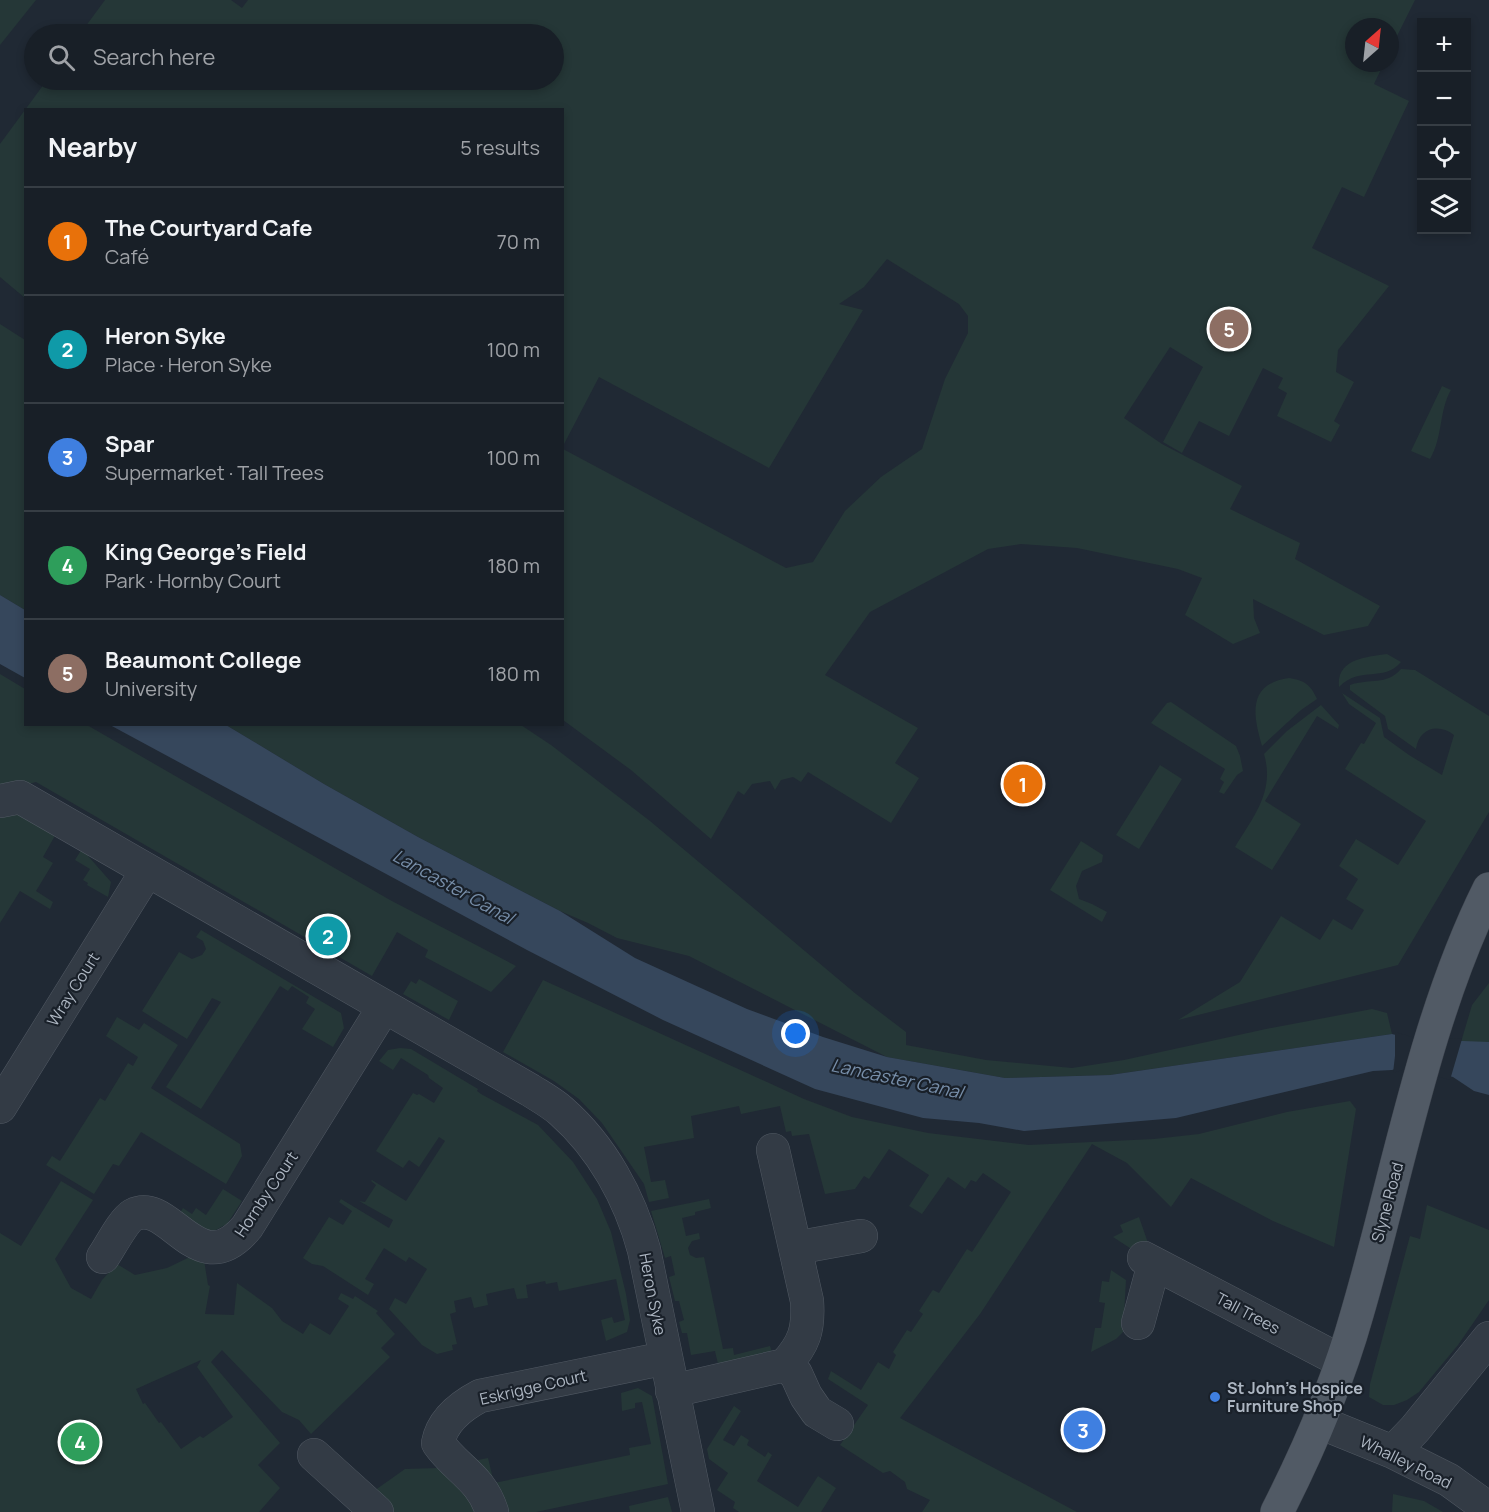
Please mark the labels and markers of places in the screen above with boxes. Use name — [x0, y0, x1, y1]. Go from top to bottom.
pin: 5 — [1210, 306, 1248, 352]
pin: 1 — [1004, 762, 1042, 806]
pin: 2 — [308, 914, 348, 958]
place label: St John's Hospice Furniture Shop — [1227, 1377, 1363, 1417]
marker: St John's Hospice Furniture Shop — [1208, 1390, 1222, 1404]
pin: 3 — [1064, 1408, 1102, 1452]
pin: 4 — [60, 1420, 100, 1464]

